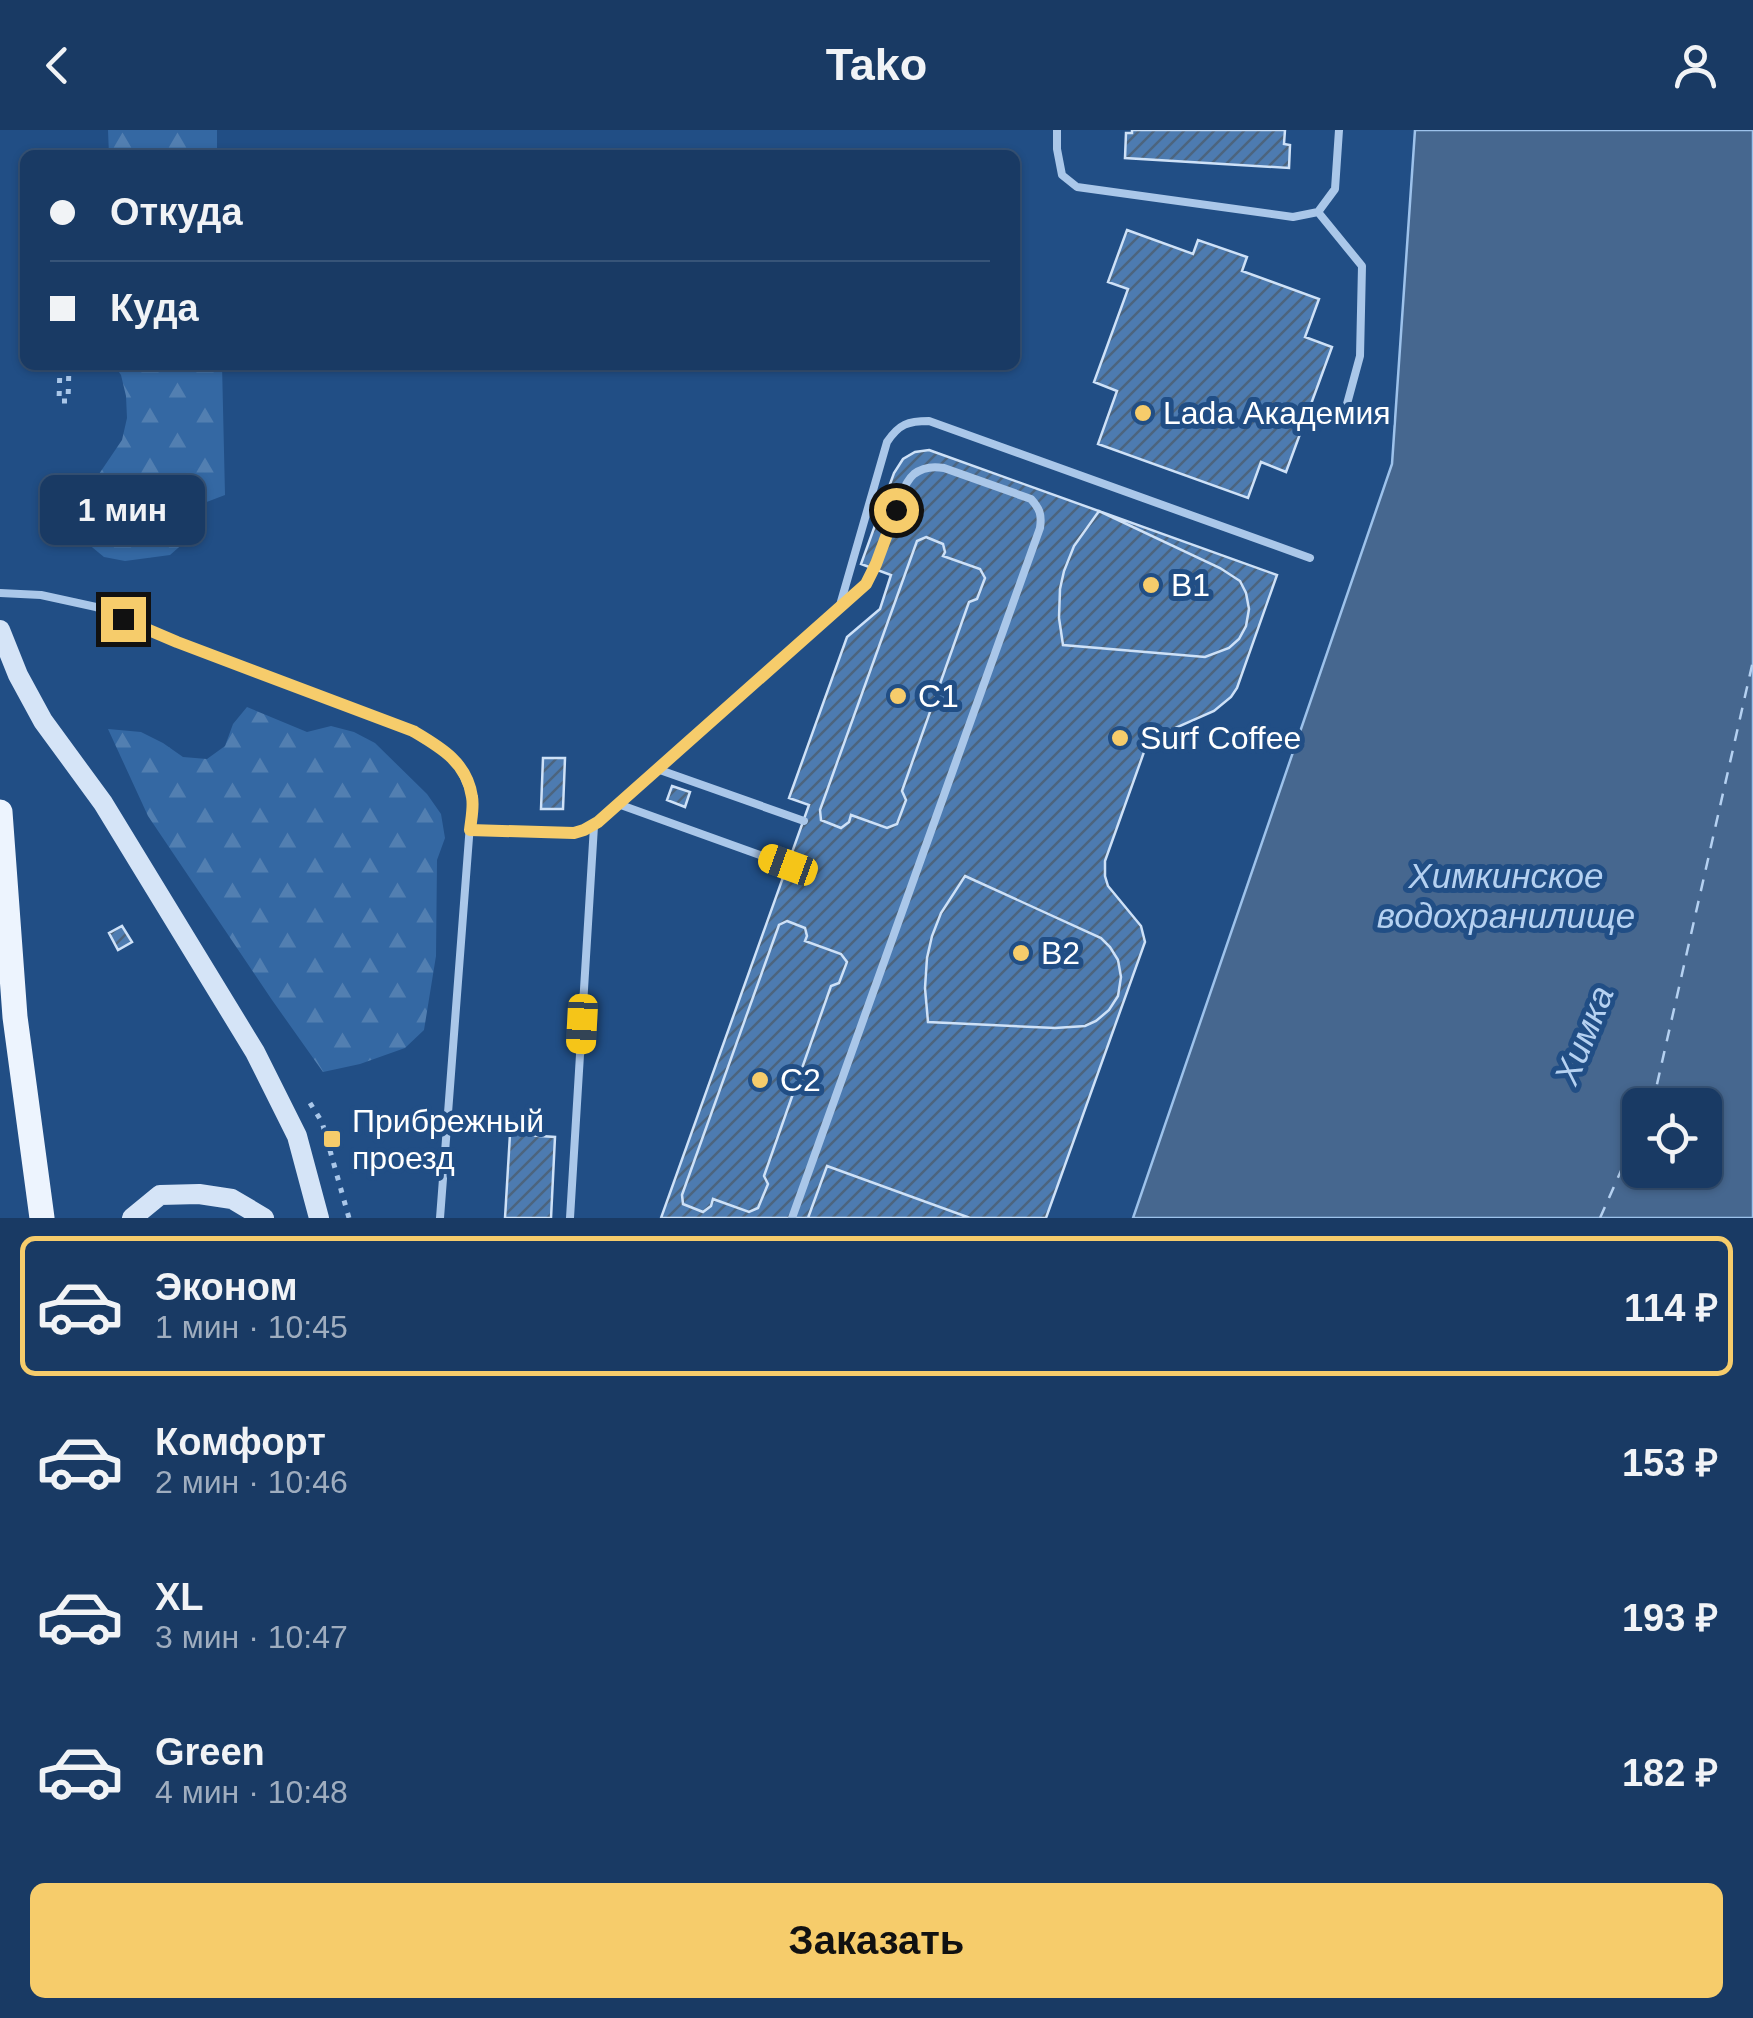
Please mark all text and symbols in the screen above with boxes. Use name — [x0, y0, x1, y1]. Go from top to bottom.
icon: back — [30, 38, 85, 93]
icon: person — [1668, 38, 1723, 93]
text: Tako — [826, 39, 927, 90]
text: Откуда — [110, 191, 243, 233]
text: Куда — [110, 287, 199, 329]
place label: Lada Академия — [1163, 395, 1391, 431]
marker: Lada Академия — [1132, 402, 1154, 424]
callout: 1 мин — [41, 474, 206, 544]
route start — [874, 488, 919, 533]
text: 1 мин — [78, 492, 167, 528]
place label: B1 — [1171, 567, 1210, 603]
marker: B1 — [1140, 574, 1162, 596]
route end — [101, 597, 146, 642]
place label: C1 — [918, 678, 959, 714]
marker: C1 — [887, 685, 909, 707]
place label: Surf Coffee — [1140, 720, 1301, 756]
marker: Surf Coffee — [1109, 727, 1131, 749]
car — [755, 841, 821, 889]
water label: Химкинское водохранилище — [1377, 856, 1635, 935]
place label: B2 — [1041, 935, 1080, 971]
marker: B2 — [1010, 942, 1032, 964]
water label: Химка — [1546, 980, 1621, 1091]
car — [565, 993, 599, 1055]
place label: C2 — [780, 1062, 821, 1098]
marker: C2 — [749, 1069, 771, 1091]
map controls — [1622, 1088, 1722, 1188]
button: locate — [1622, 1088, 1722, 1188]
place label: Прибрежный проезд — [352, 1103, 544, 1176]
marker: Прибрежный проезд — [321, 1128, 343, 1150]
icon: car — [35, 1261, 125, 1351]
text: Эконом — [155, 1266, 298, 1308]
text: 114 ₽ — [1624, 1287, 1718, 1329]
text: 1 мин · 10:45 — [155, 1309, 348, 1345]
icon: car — [35, 1416, 125, 1506]
text: Комфорт — [155, 1421, 326, 1463]
text: 153 ₽ — [1622, 1442, 1718, 1484]
text: 2 мин · 10:46 — [155, 1464, 348, 1500]
icon: car — [35, 1571, 125, 1661]
text: XL — [155, 1576, 204, 1618]
text: 193 ₽ — [1622, 1597, 1718, 1639]
text: 3 мин · 10:47 — [155, 1619, 348, 1655]
icon: car — [35, 1726, 125, 1816]
text: Green — [155, 1731, 265, 1773]
text: 182 ₽ — [1622, 1752, 1718, 1794]
text: 4 мин · 10:48 — [155, 1774, 348, 1810]
button: Заказать — [30, 1883, 1723, 1998]

